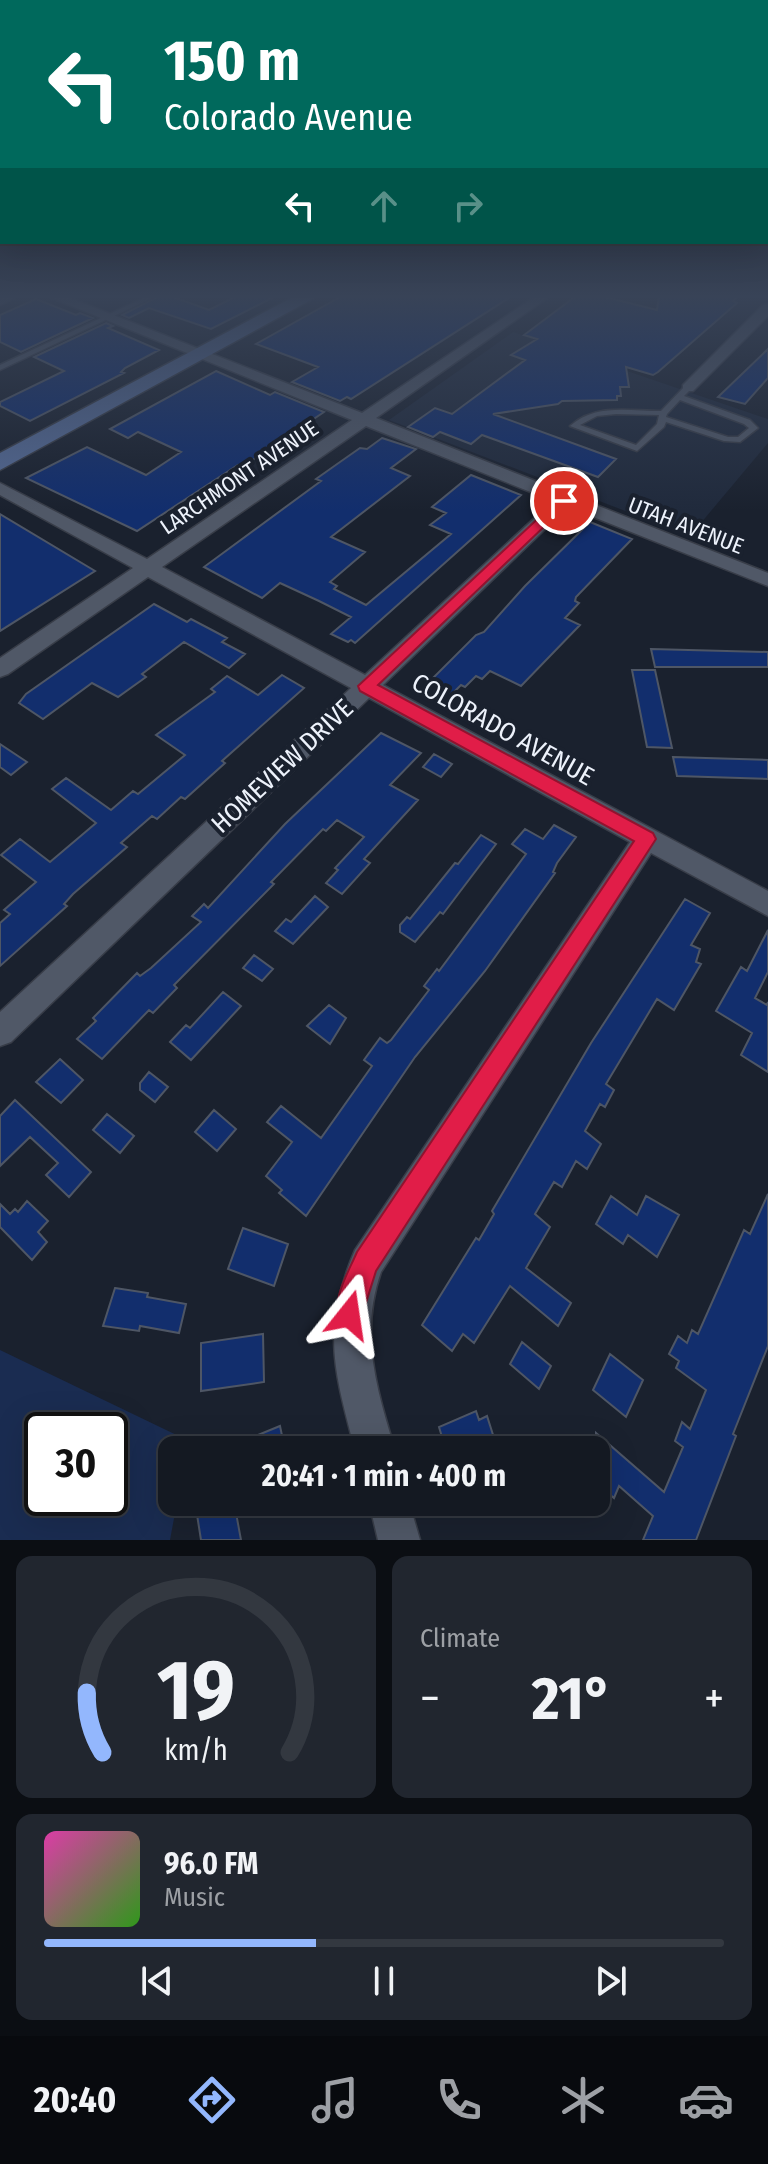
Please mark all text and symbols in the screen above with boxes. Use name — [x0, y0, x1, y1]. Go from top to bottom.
text: 150 m — [164, 28, 300, 95]
icon: left — [32, 32, 136, 136]
text: Colorado Avenue — [164, 96, 413, 140]
icon: left — [278, 184, 322, 228]
icon: ahead — [362, 184, 406, 228]
icon: right — [446, 184, 490, 228]
street label: LARCHMONT AVENUE — [155, 415, 324, 540]
pin — [530, 467, 598, 535]
icon: arrive — [542, 479, 586, 523]
street label: UTAH AVENUE — [624, 491, 747, 560]
street label: COLORADO AVENUE — [406, 667, 599, 792]
street label: HOMEVIEW DRIVE — [205, 693, 359, 840]
position arrow — [307, 1273, 391, 1357]
speed limit sign: 30 — [24, 1412, 128, 1516]
text: 20:41 · 1 min · 400 m — [262, 1458, 506, 1494]
text: Climate — [420, 1623, 500, 1654]
text: 19 — [157, 1641, 235, 1741]
text: 21° — [532, 1663, 612, 1735]
text: − — [420, 1672, 440, 1725]
text: + — [704, 1672, 724, 1725]
text: km/h — [164, 1733, 228, 1768]
text: 96.0 FM — [164, 1846, 258, 1882]
text: Music — [164, 1882, 225, 1913]
icon: previous — [135, 1959, 179, 2003]
icon: pause — [362, 1959, 406, 2003]
icon: next — [589, 1959, 633, 2003]
icon: directions — [184, 2072, 240, 2128]
icon: music — [307, 2072, 363, 2128]
icon: phone — [431, 2072, 487, 2128]
icon: climate — [555, 2072, 611, 2128]
icon: car — [678, 2072, 734, 2128]
text: 20:40 — [34, 2078, 116, 2122]

